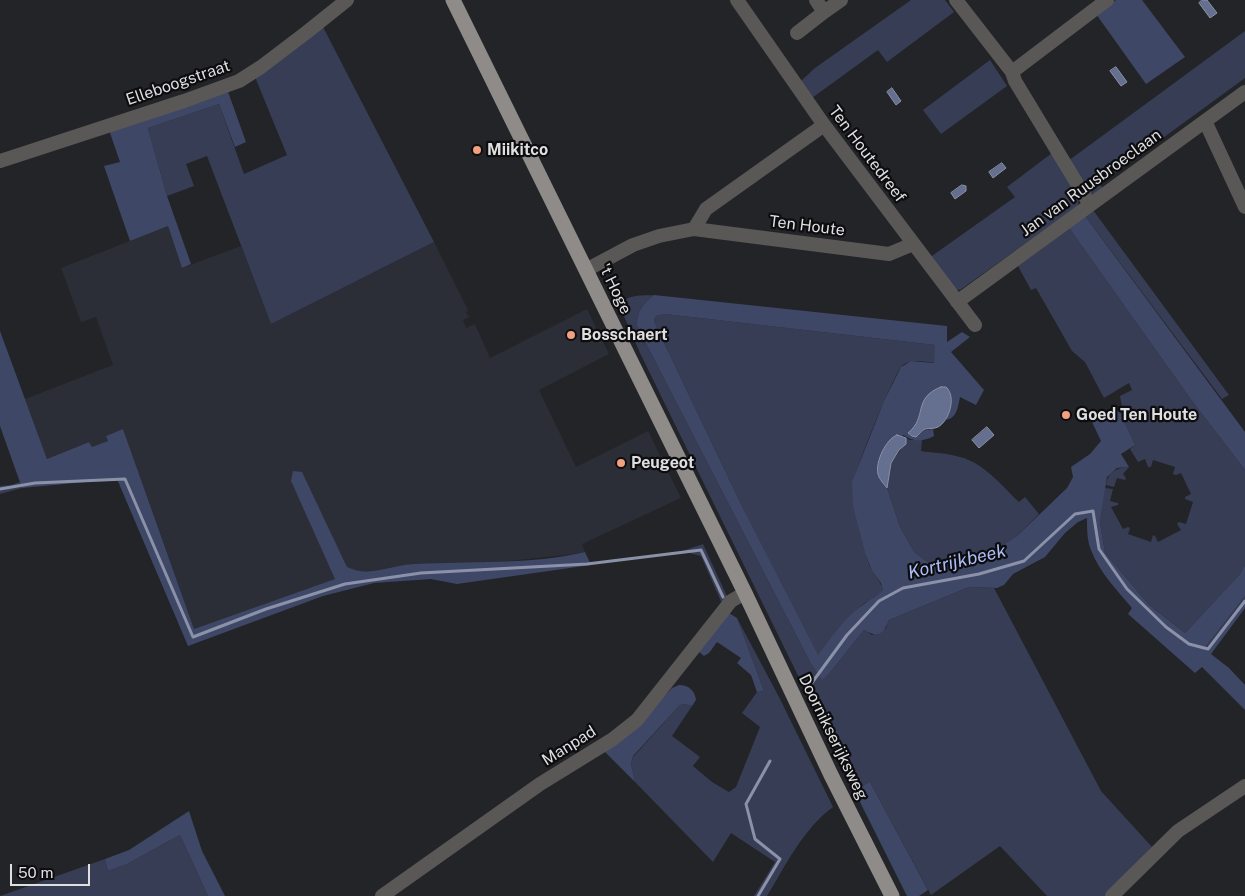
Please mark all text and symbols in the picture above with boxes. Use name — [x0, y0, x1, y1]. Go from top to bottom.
street label: Elleboogstraat — [123, 56, 233, 110]
street label: Ten Houtedreef — [824, 102, 910, 206]
street label: Jan van Ruusbroeclaan — [1017, 125, 1165, 241]
place label: Miikitco — [487, 140, 548, 160]
marker: Miikitco — [471, 144, 483, 156]
street label: Ten Houte — [768, 212, 846, 240]
street label: 't Hoge — [595, 261, 635, 317]
place label: Bosschaert — [581, 325, 668, 345]
marker: Bosschaert — [565, 329, 577, 341]
place label: Goed Ten Houte — [1076, 405, 1197, 425]
marker: Goed Ten Houte — [1060, 409, 1072, 421]
place label: Peugeot — [631, 453, 694, 473]
marker: Peugeot — [615, 457, 627, 469]
water label: Kortrijkbeek — [906, 540, 1008, 584]
street label: Doornikserijksweg — [794, 671, 872, 803]
street label: Manpad — [538, 722, 600, 770]
scale bar — [12, 854, 92, 886]
text: 50 m — [18, 864, 53, 881]

